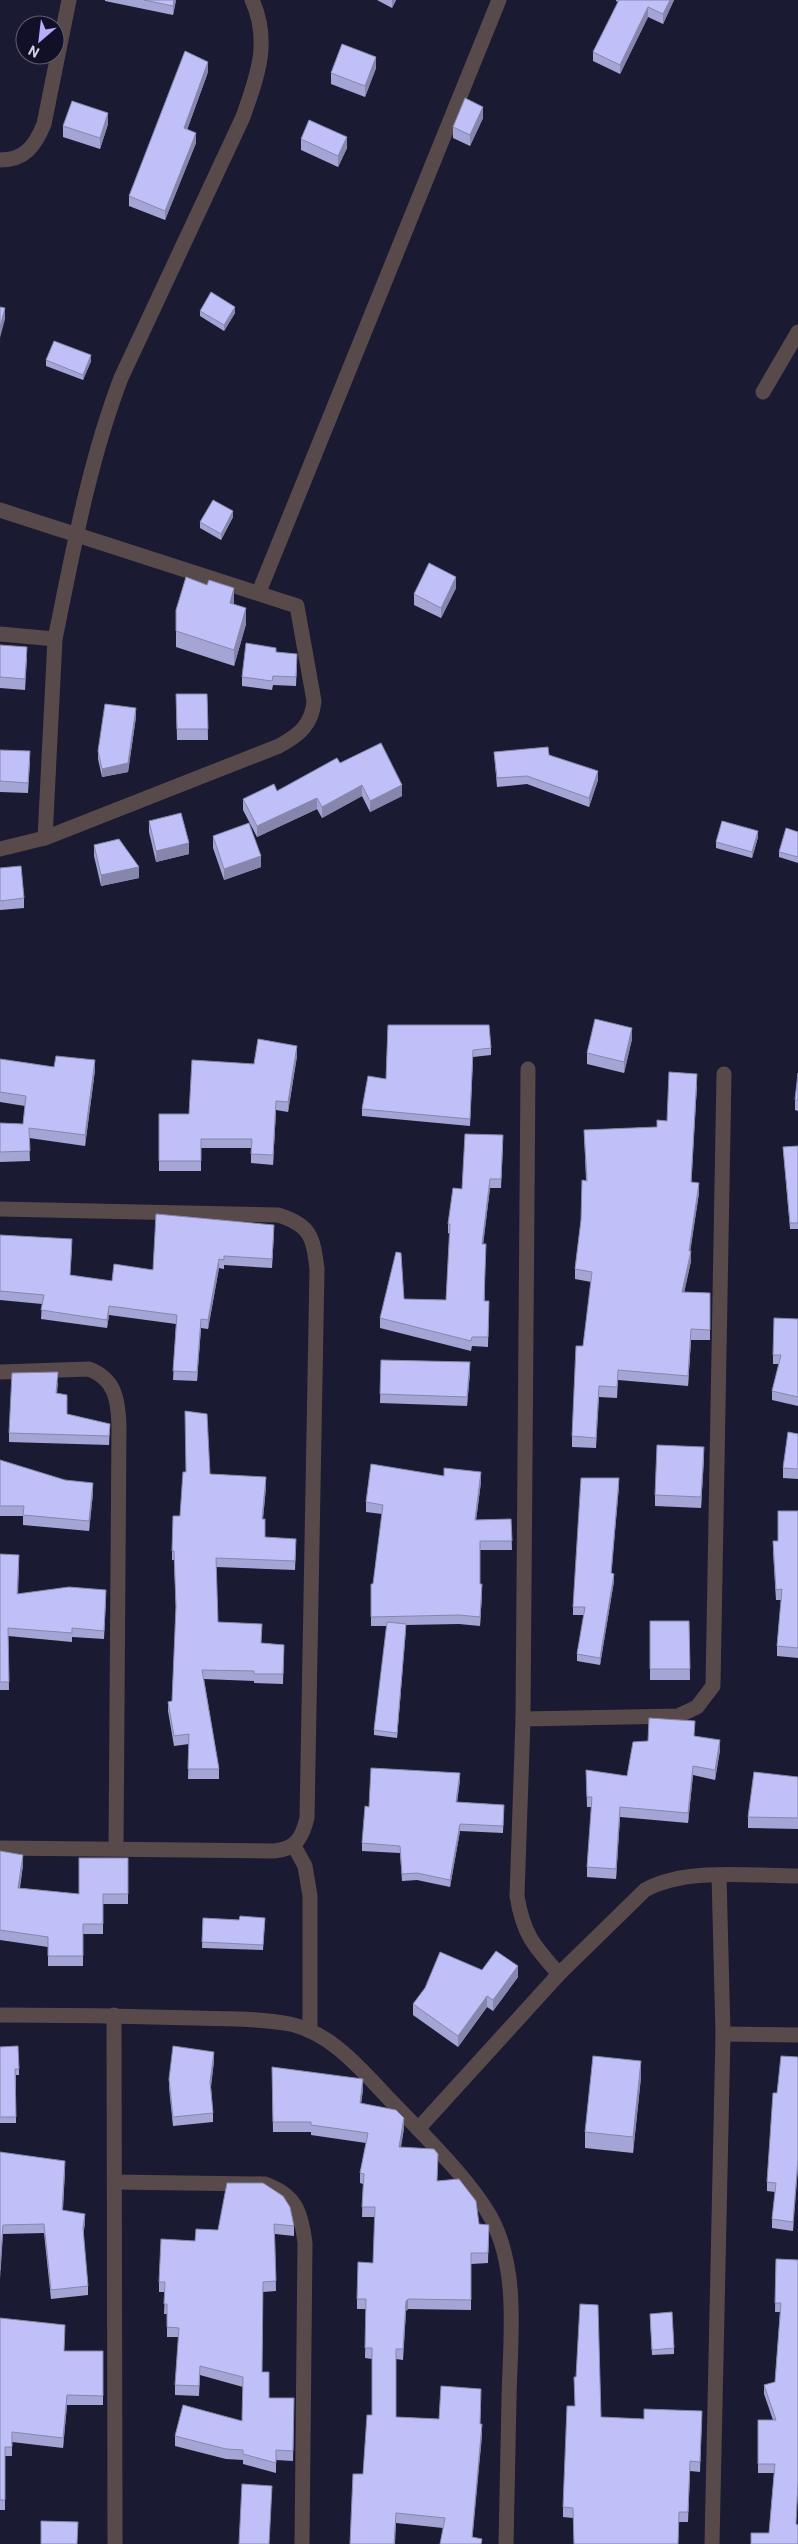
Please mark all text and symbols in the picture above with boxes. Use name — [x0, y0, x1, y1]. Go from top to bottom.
north arrow — [15, 15, 65, 65]
text: N — [26, 42, 42, 61]

